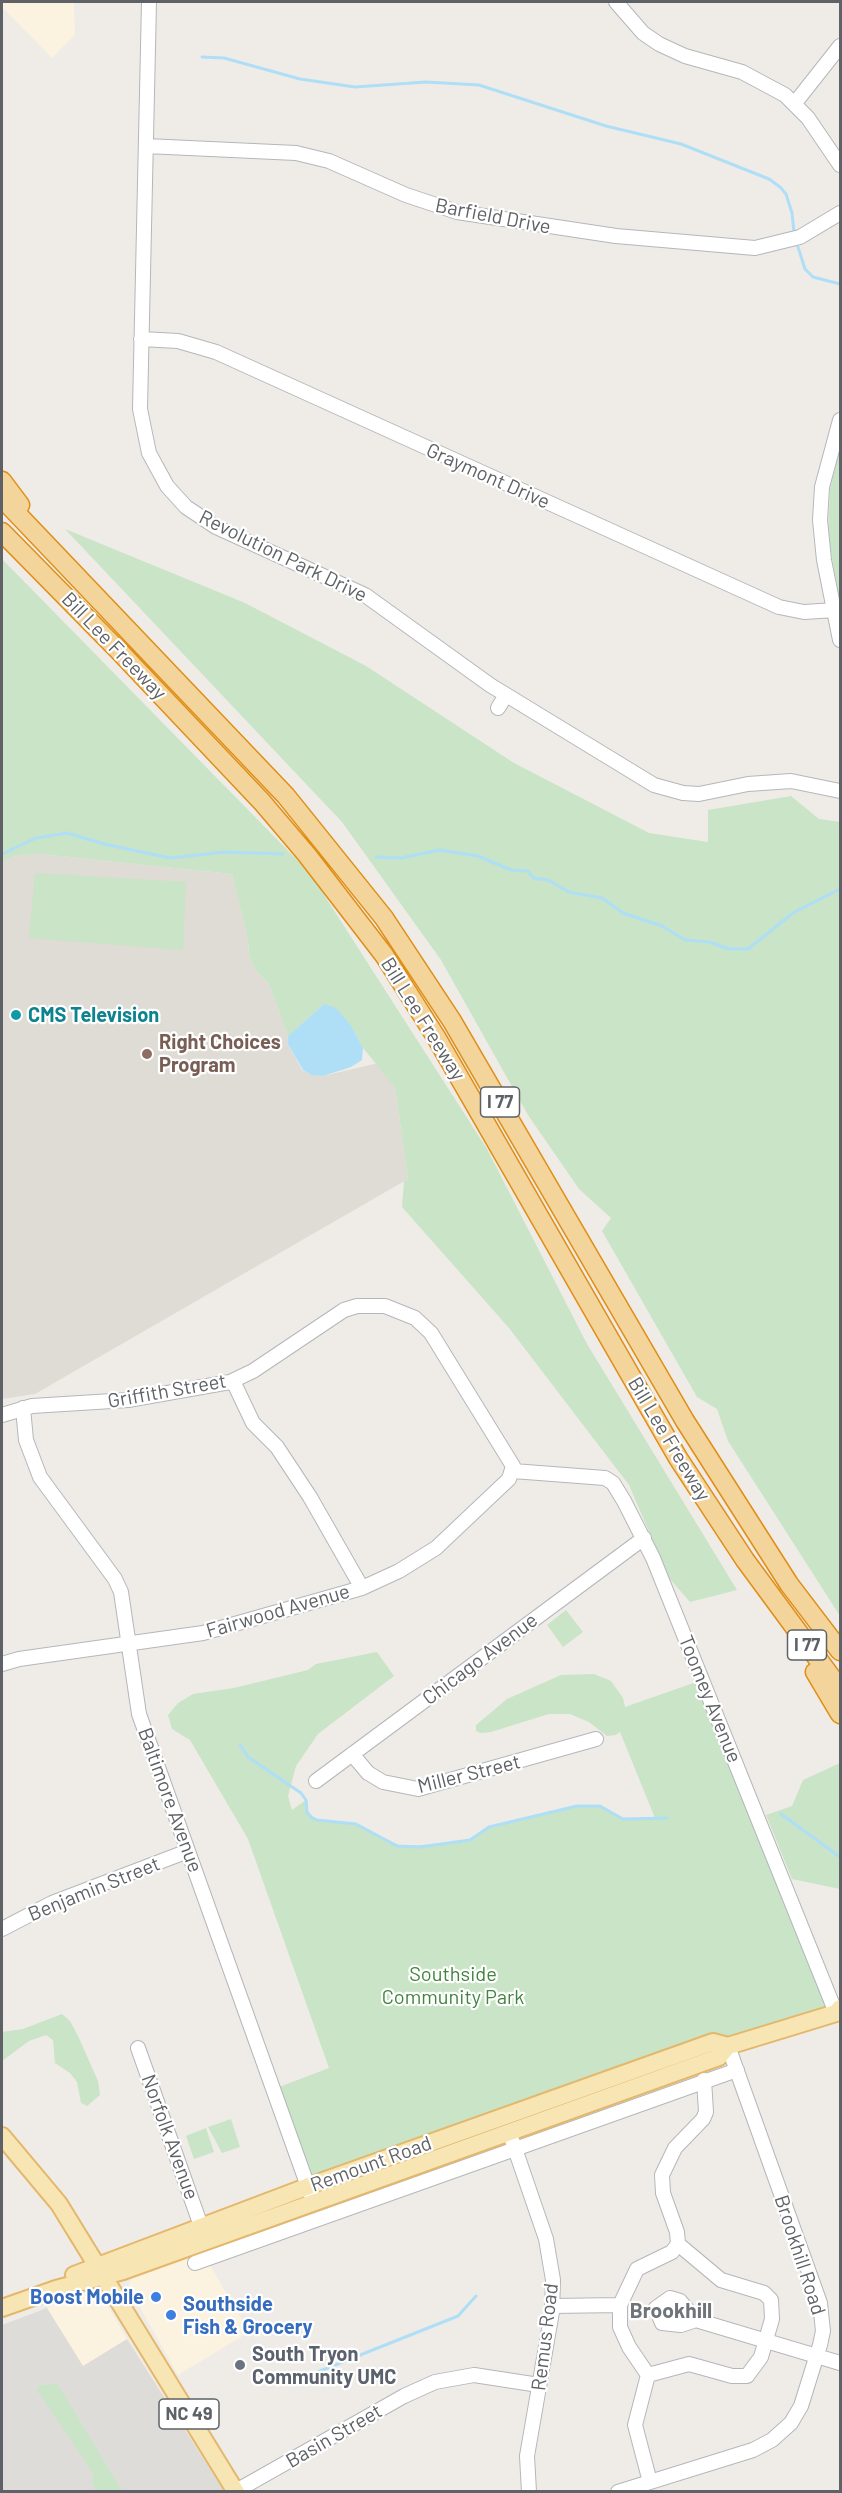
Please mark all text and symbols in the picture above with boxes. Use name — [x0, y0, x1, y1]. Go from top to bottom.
street label: Barfield Drive — [433, 193, 553, 239]
street label: Graymont Drive — [422, 438, 554, 514]
street label: Revolution Park Drive — [195, 505, 371, 607]
street label: Bill Lee Freeway — [57, 587, 171, 705]
street label: Bill Lee Freeway — [376, 953, 470, 1085]
place label: CMS Television — [28, 1003, 159, 1027]
marker: CMS Television — [9, 1008, 23, 1022]
place label: Right Choices Program — [159, 1030, 281, 1077]
marker: Right Choices Program — [140, 1047, 154, 1061]
road number: I 77 — [480, 1087, 520, 1117]
street label: Griffith Street — [106, 1369, 228, 1413]
street label: Bill Lee Freeway — [623, 1373, 715, 1505]
street label: Fairwood Avenue — [203, 1579, 353, 1643]
street label: Chicago Avenue — [418, 1608, 542, 1710]
road number: I 77 — [788, 1630, 826, 1660]
street label: Toomey Avenue — [674, 1632, 746, 1766]
street label: Baltimore Avenue — [133, 1724, 207, 1876]
street label: Miller Street — [415, 1750, 523, 1798]
street label: Benjamin Street — [25, 1852, 163, 1926]
park label: Southside Community Park — [382, 1962, 524, 2009]
street label: Norfolk Avenue — [136, 2071, 204, 2203]
street label: Remount Road — [307, 2131, 435, 2197]
street label: Brookhill Road — [769, 2192, 831, 2318]
street label: Remus Road — [527, 2282, 563, 2392]
place label: Boost Mobile — [30, 2285, 144, 2309]
marker: Boost Mobile — [149, 2290, 163, 2304]
place label: Southside Fish & Grocery — [183, 2292, 313, 2339]
district label: Brookhill — [630, 2298, 712, 2324]
marker: Southside Fish & Grocery — [164, 2308, 178, 2322]
place label: South Tryon Community UMC — [252, 2342, 396, 2389]
marker: South Tryon Community UMC — [233, 2358, 247, 2372]
road number: NC 49 — [159, 2399, 219, 2429]
street label: Basin Street — [282, 2399, 386, 2473]

